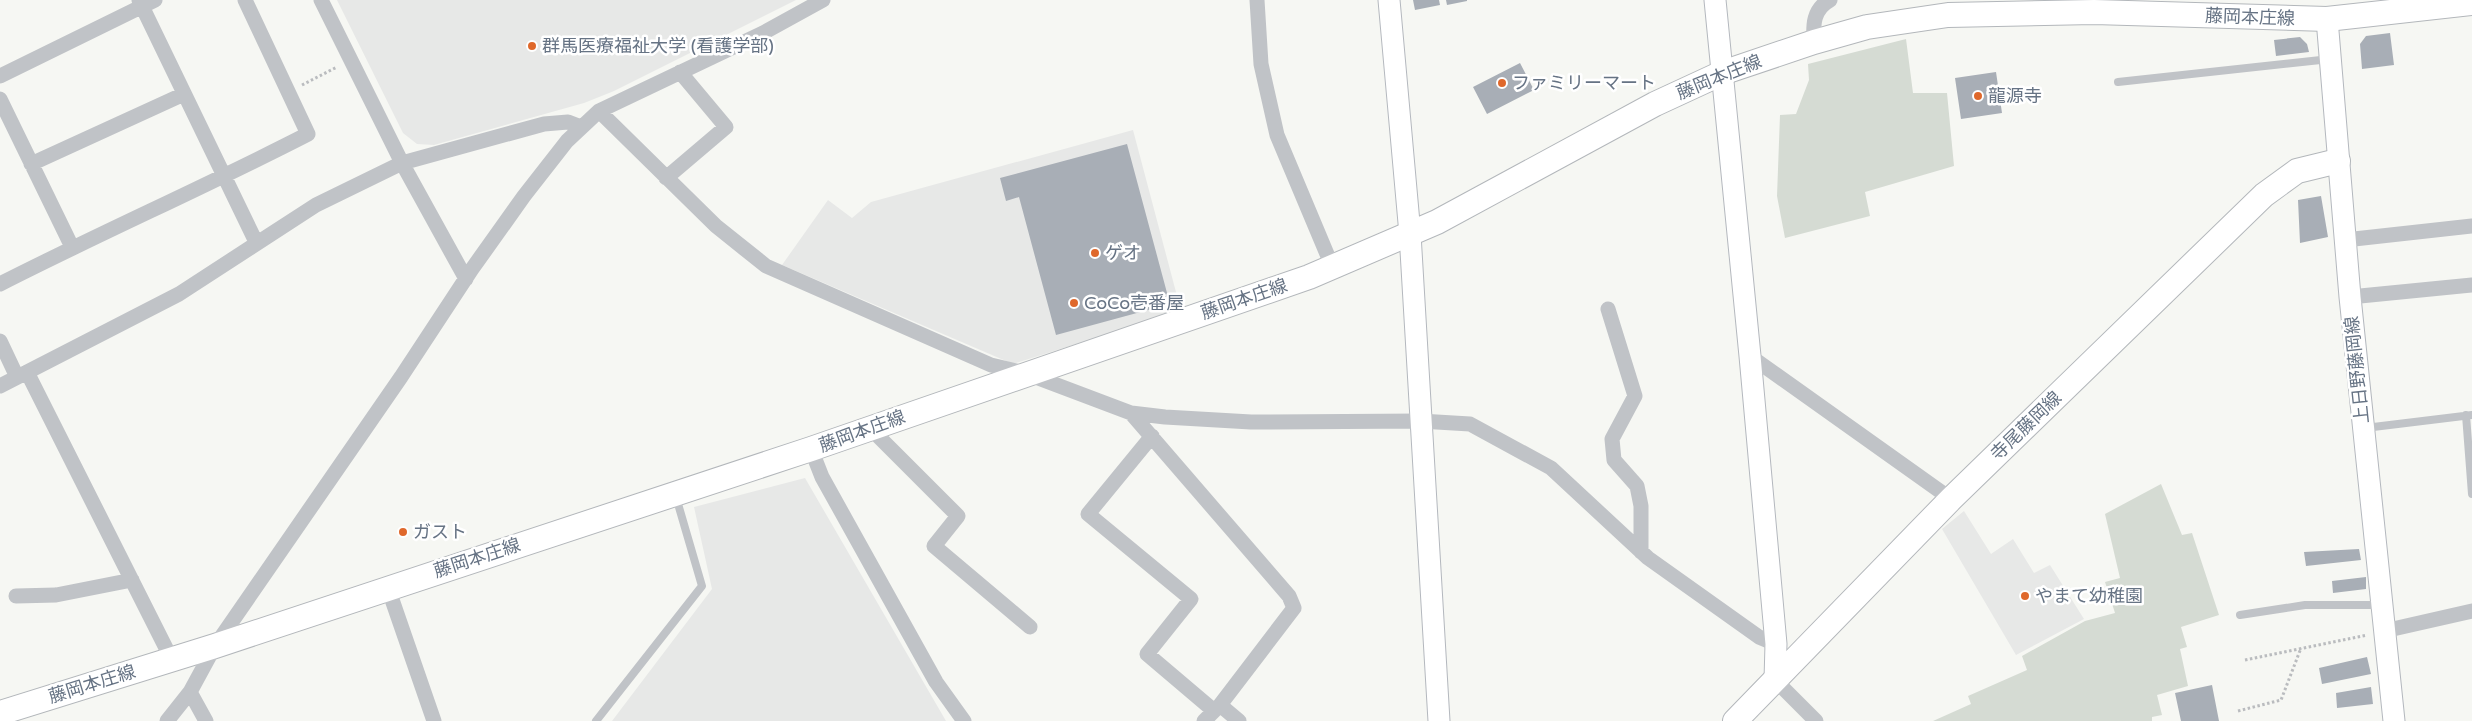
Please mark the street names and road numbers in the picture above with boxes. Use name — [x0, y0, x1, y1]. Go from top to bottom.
street label: 藤岡本庄線 — [2205, 4, 2295, 30]
street label: 藤岡本庄線 — [1673, 50, 1765, 104]
street label: 藤岡本庄線 — [1198, 274, 1290, 324]
street label: 上日野藤岡線 — [2340, 315, 2374, 425]
street label: 寺尾藤岡線 — [1986, 387, 2066, 465]
street label: 藤岡本庄線 — [816, 405, 908, 457]
street label: 藤岡本庄線 — [431, 534, 523, 582]
street label: 藤岡本庄線 — [46, 660, 138, 708]

